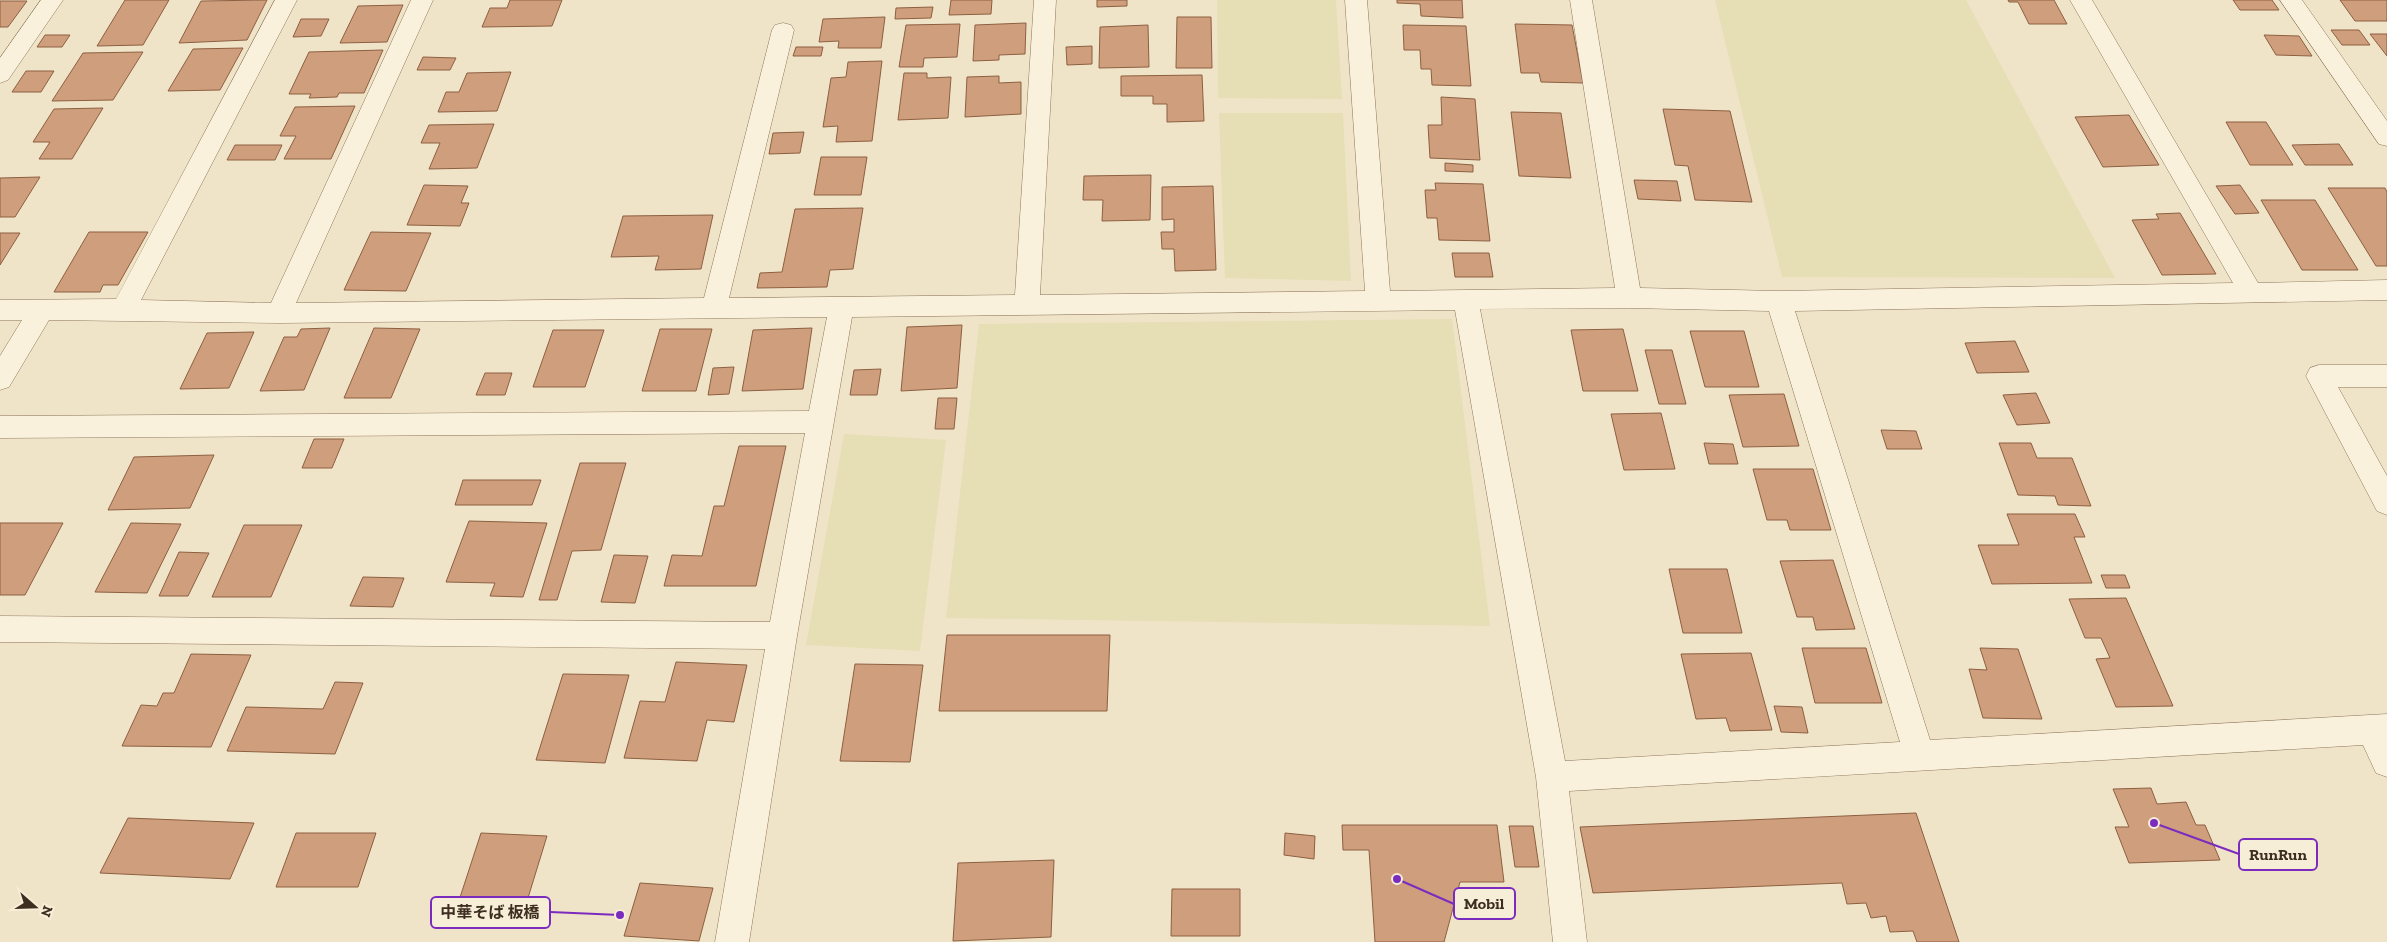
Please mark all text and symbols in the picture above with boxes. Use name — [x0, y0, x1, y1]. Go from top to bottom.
callout: RunRun — [2239, 839, 2317, 870]
text: RunRun — [2249, 845, 2307, 864]
north arrow — [10, 882, 60, 932]
callout: Mobil — [1454, 888, 1515, 919]
text: Mobil — [1464, 894, 1505, 913]
callout: 中華そば 板橋 — [431, 897, 550, 928]
text: N — [37, 903, 57, 920]
text: 中華そば 板橋 — [441, 903, 540, 922]

